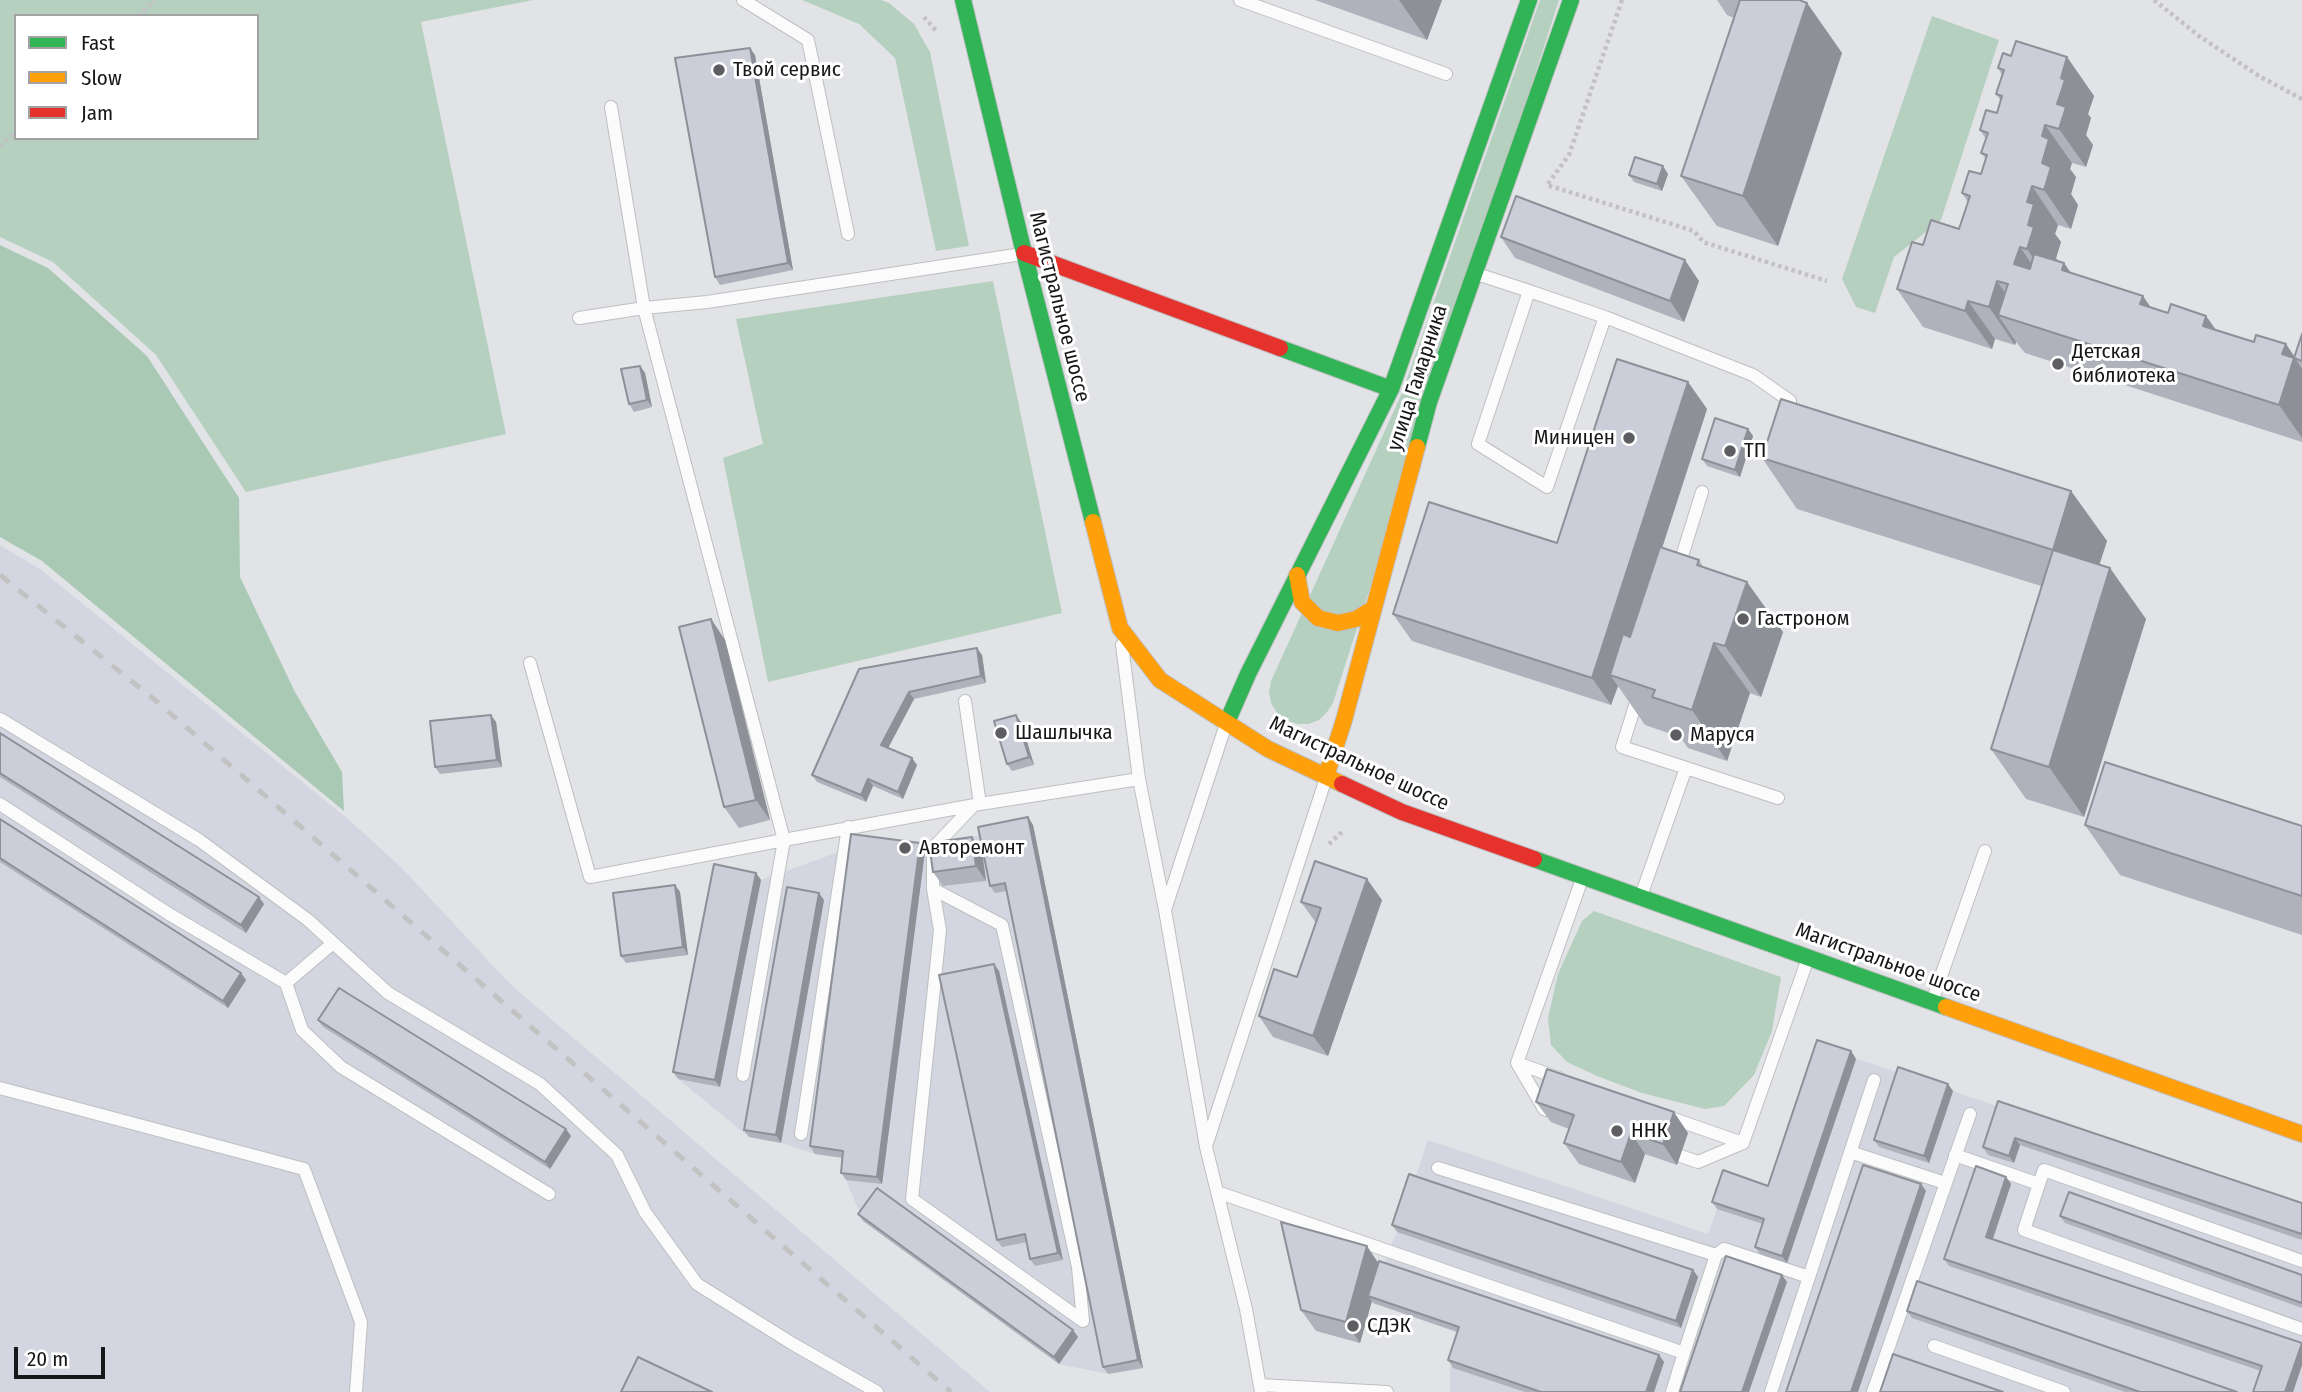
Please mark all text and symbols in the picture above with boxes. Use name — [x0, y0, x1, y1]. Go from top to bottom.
legend — [14, 14, 259, 140]
text: Fast — [81, 30, 115, 56]
place label: Твой сервис — [733, 57, 841, 83]
marker: Твой сервис — [711, 62, 727, 78]
text: Slow — [81, 65, 122, 91]
text: Jam — [81, 100, 113, 126]
street label: Магистральное шоссе — [1023, 209, 1095, 405]
street label: улица Гамарника — [1383, 302, 1453, 454]
place label: Детская библиотека — [2072, 339, 2176, 389]
marker: Детская библиотека — [2050, 356, 2066, 372]
place label: Миницен — [1534, 425, 1615, 451]
marker: Миницен — [1621, 430, 1637, 446]
place label: ТП — [1744, 438, 1766, 464]
marker: ТП — [1722, 443, 1738, 459]
place label: Гастроном — [1757, 606, 1850, 632]
marker: Гастроном — [1735, 611, 1751, 627]
street label: Магистральное шоссе — [1265, 711, 1453, 817]
place label: Шашлычка — [1015, 720, 1113, 746]
place label: Маруся — [1690, 722, 1755, 748]
marker: Шашлычка — [993, 725, 1009, 741]
marker: Маруся — [1668, 727, 1684, 743]
place label: Авторемонт — [919, 835, 1024, 861]
marker: Авторемонт — [897, 840, 913, 856]
street label: Магистральное шоссе — [1792, 918, 1984, 1008]
place label: ННК — [1631, 1118, 1668, 1144]
marker: ННК — [1609, 1123, 1625, 1139]
place label: СДЭК — [1367, 1313, 1411, 1339]
marker: СДЭК — [1345, 1318, 1361, 1334]
scale bar — [18, 1332, 108, 1376]
text: 20 m — [27, 1346, 68, 1372]

